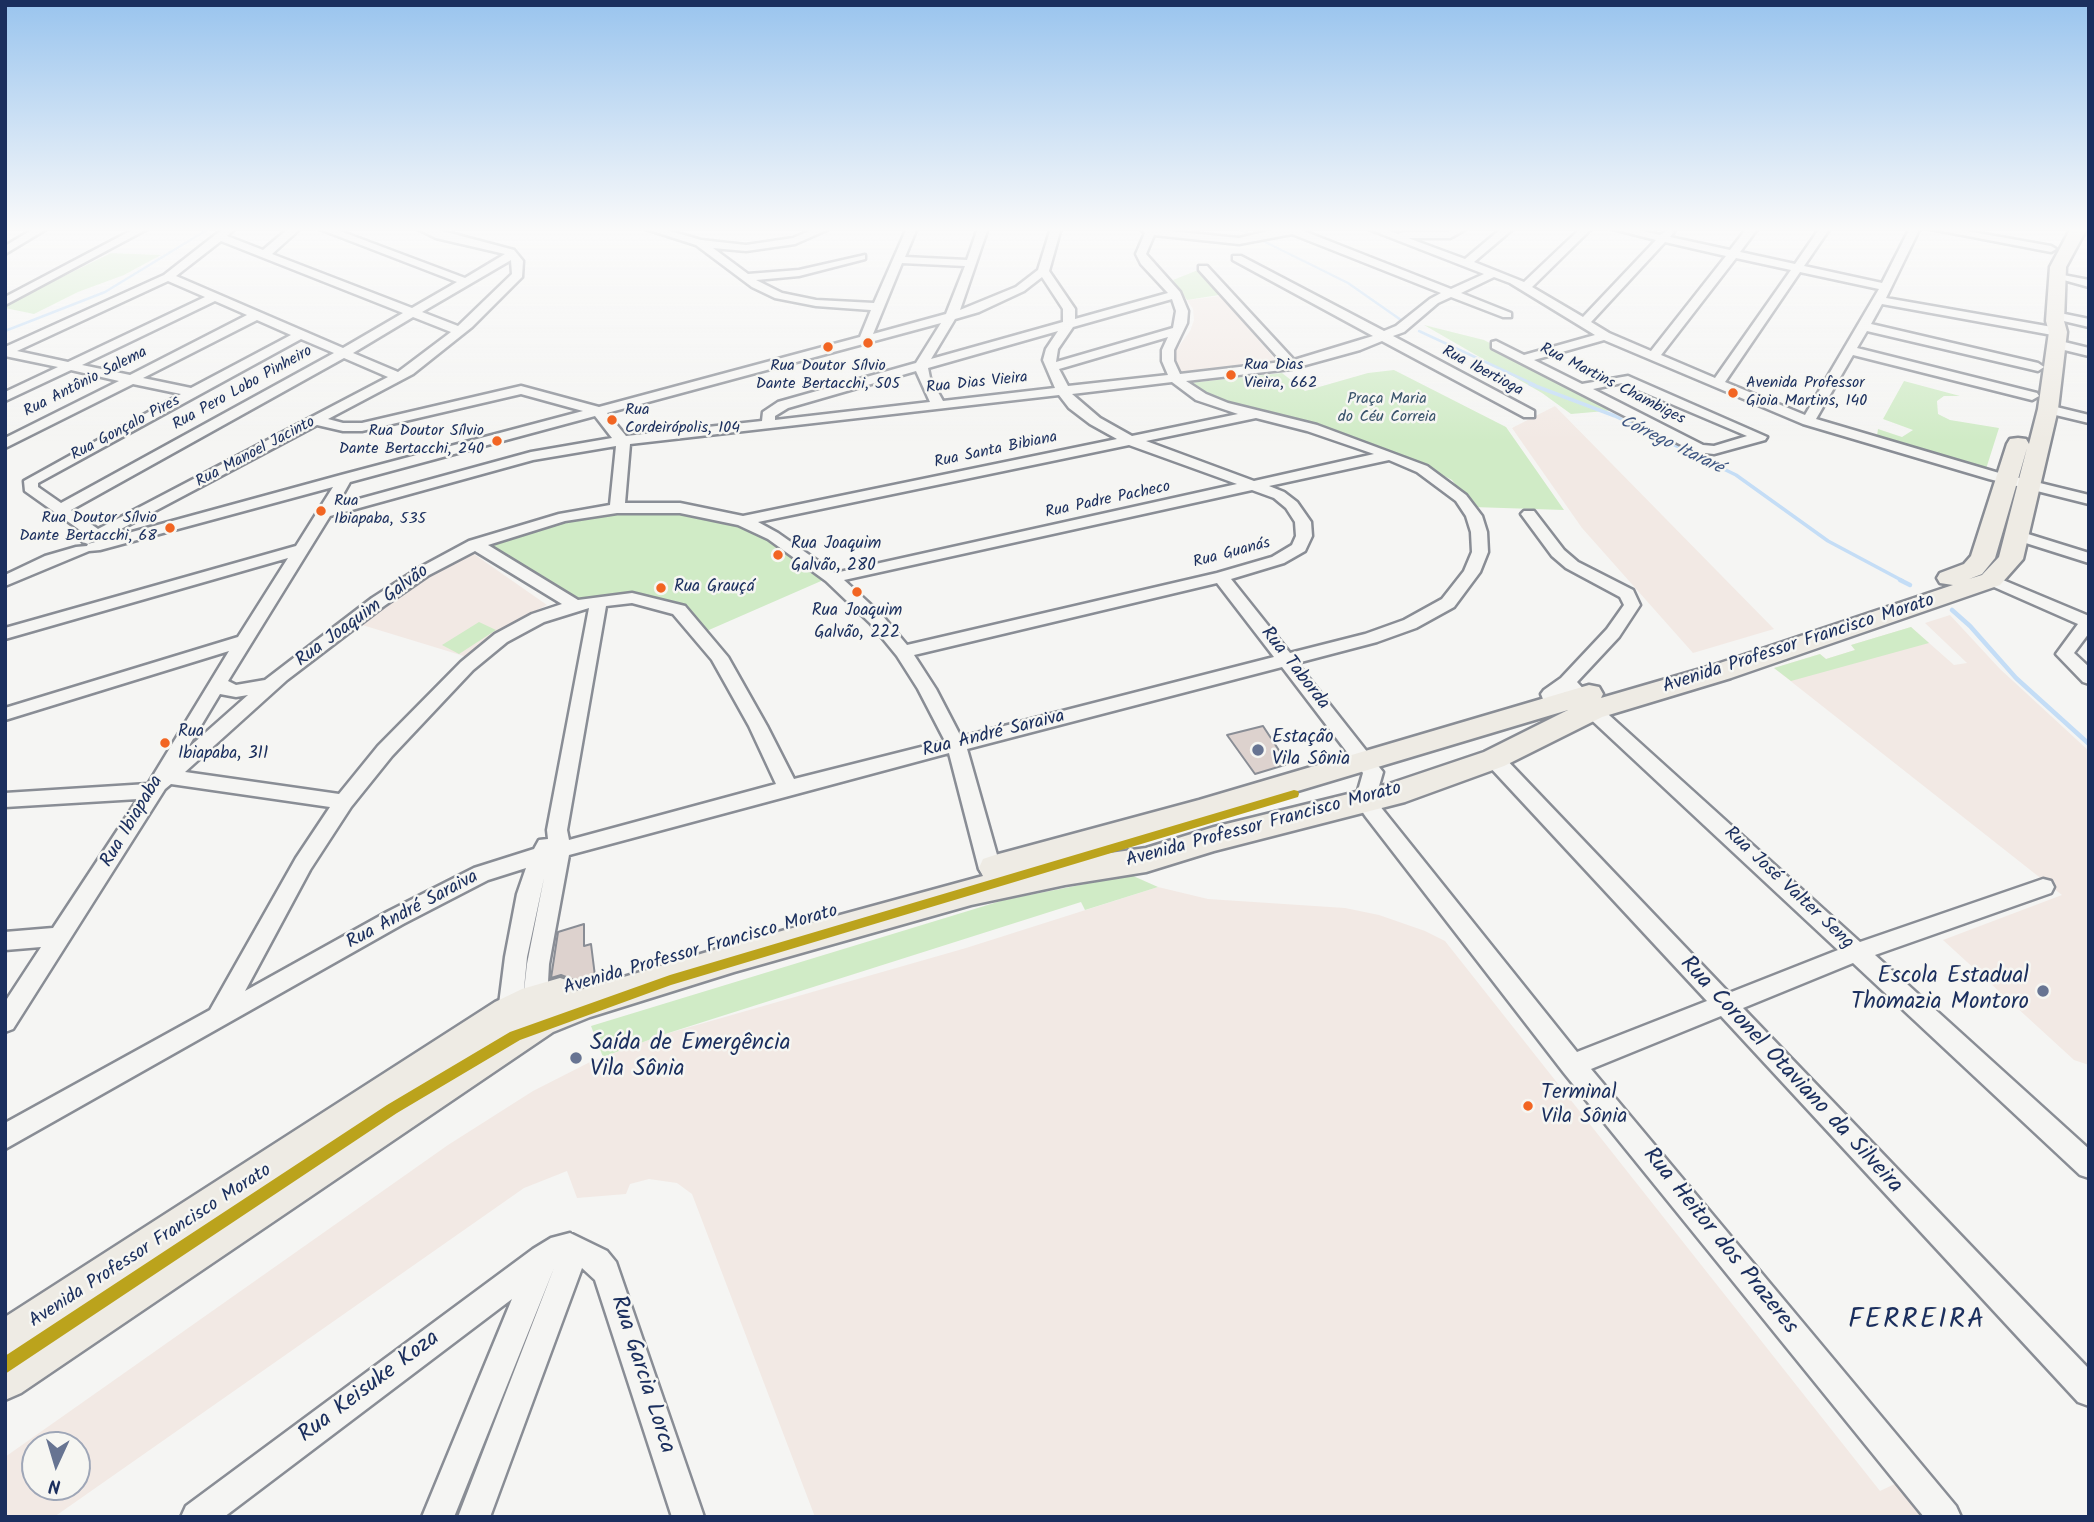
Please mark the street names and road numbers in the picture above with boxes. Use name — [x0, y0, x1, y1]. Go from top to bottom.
street label: Rua Martins Chambiges — [1536, 340, 1688, 430]
street label: Rua Pero Lobo Pinheiro — [170, 343, 316, 435]
street label: Rua Ibertioga — [1438, 343, 1526, 401]
street label: Rua Antônio Salema — [21, 344, 151, 422]
street label: Rua Dias Vieira — [925, 369, 1029, 399]
street label: Rua Gonçalo Pires — [68, 392, 184, 466]
street label: Rua Manoel Jacinto — [193, 413, 319, 493]
street label: Rua Santa Bibiana — [933, 429, 1059, 473]
street label: Rua Padre Pacheco — [1044, 478, 1172, 524]
street label: Rua Guanás — [1191, 535, 1273, 573]
street label: Rua Joaquim Galvão — [292, 561, 434, 673]
street label: Avenida Professor Francisco Morato — [1660, 590, 1938, 700]
street label: Rua Taborda — [1255, 623, 1333, 715]
street label: Rua André Saraiva — [921, 706, 1067, 764]
street label: Rua Ibiapaba — [97, 772, 169, 872]
street label: Avenida Professor Francisco Morato — [1124, 778, 1404, 874]
street label: Rua José Valter Seng — [1718, 823, 1858, 955]
street label: Rua André Saraiva — [343, 867, 483, 955]
street label: Avenida Professor Francisco Morato — [561, 901, 841, 1001]
street label: Rua Coronel Otaviano da Silveira — [1673, 952, 1907, 1200]
street label: Rua Heitor dos Prazeres — [1635, 1143, 1803, 1341]
street label: Avenida Professor Francisco Morato — [26, 1160, 276, 1334]
street label: Rua Garcia Lorca — [602, 1293, 680, 1457]
street label: Rua Keisuke Koza — [294, 1326, 446, 1450]

